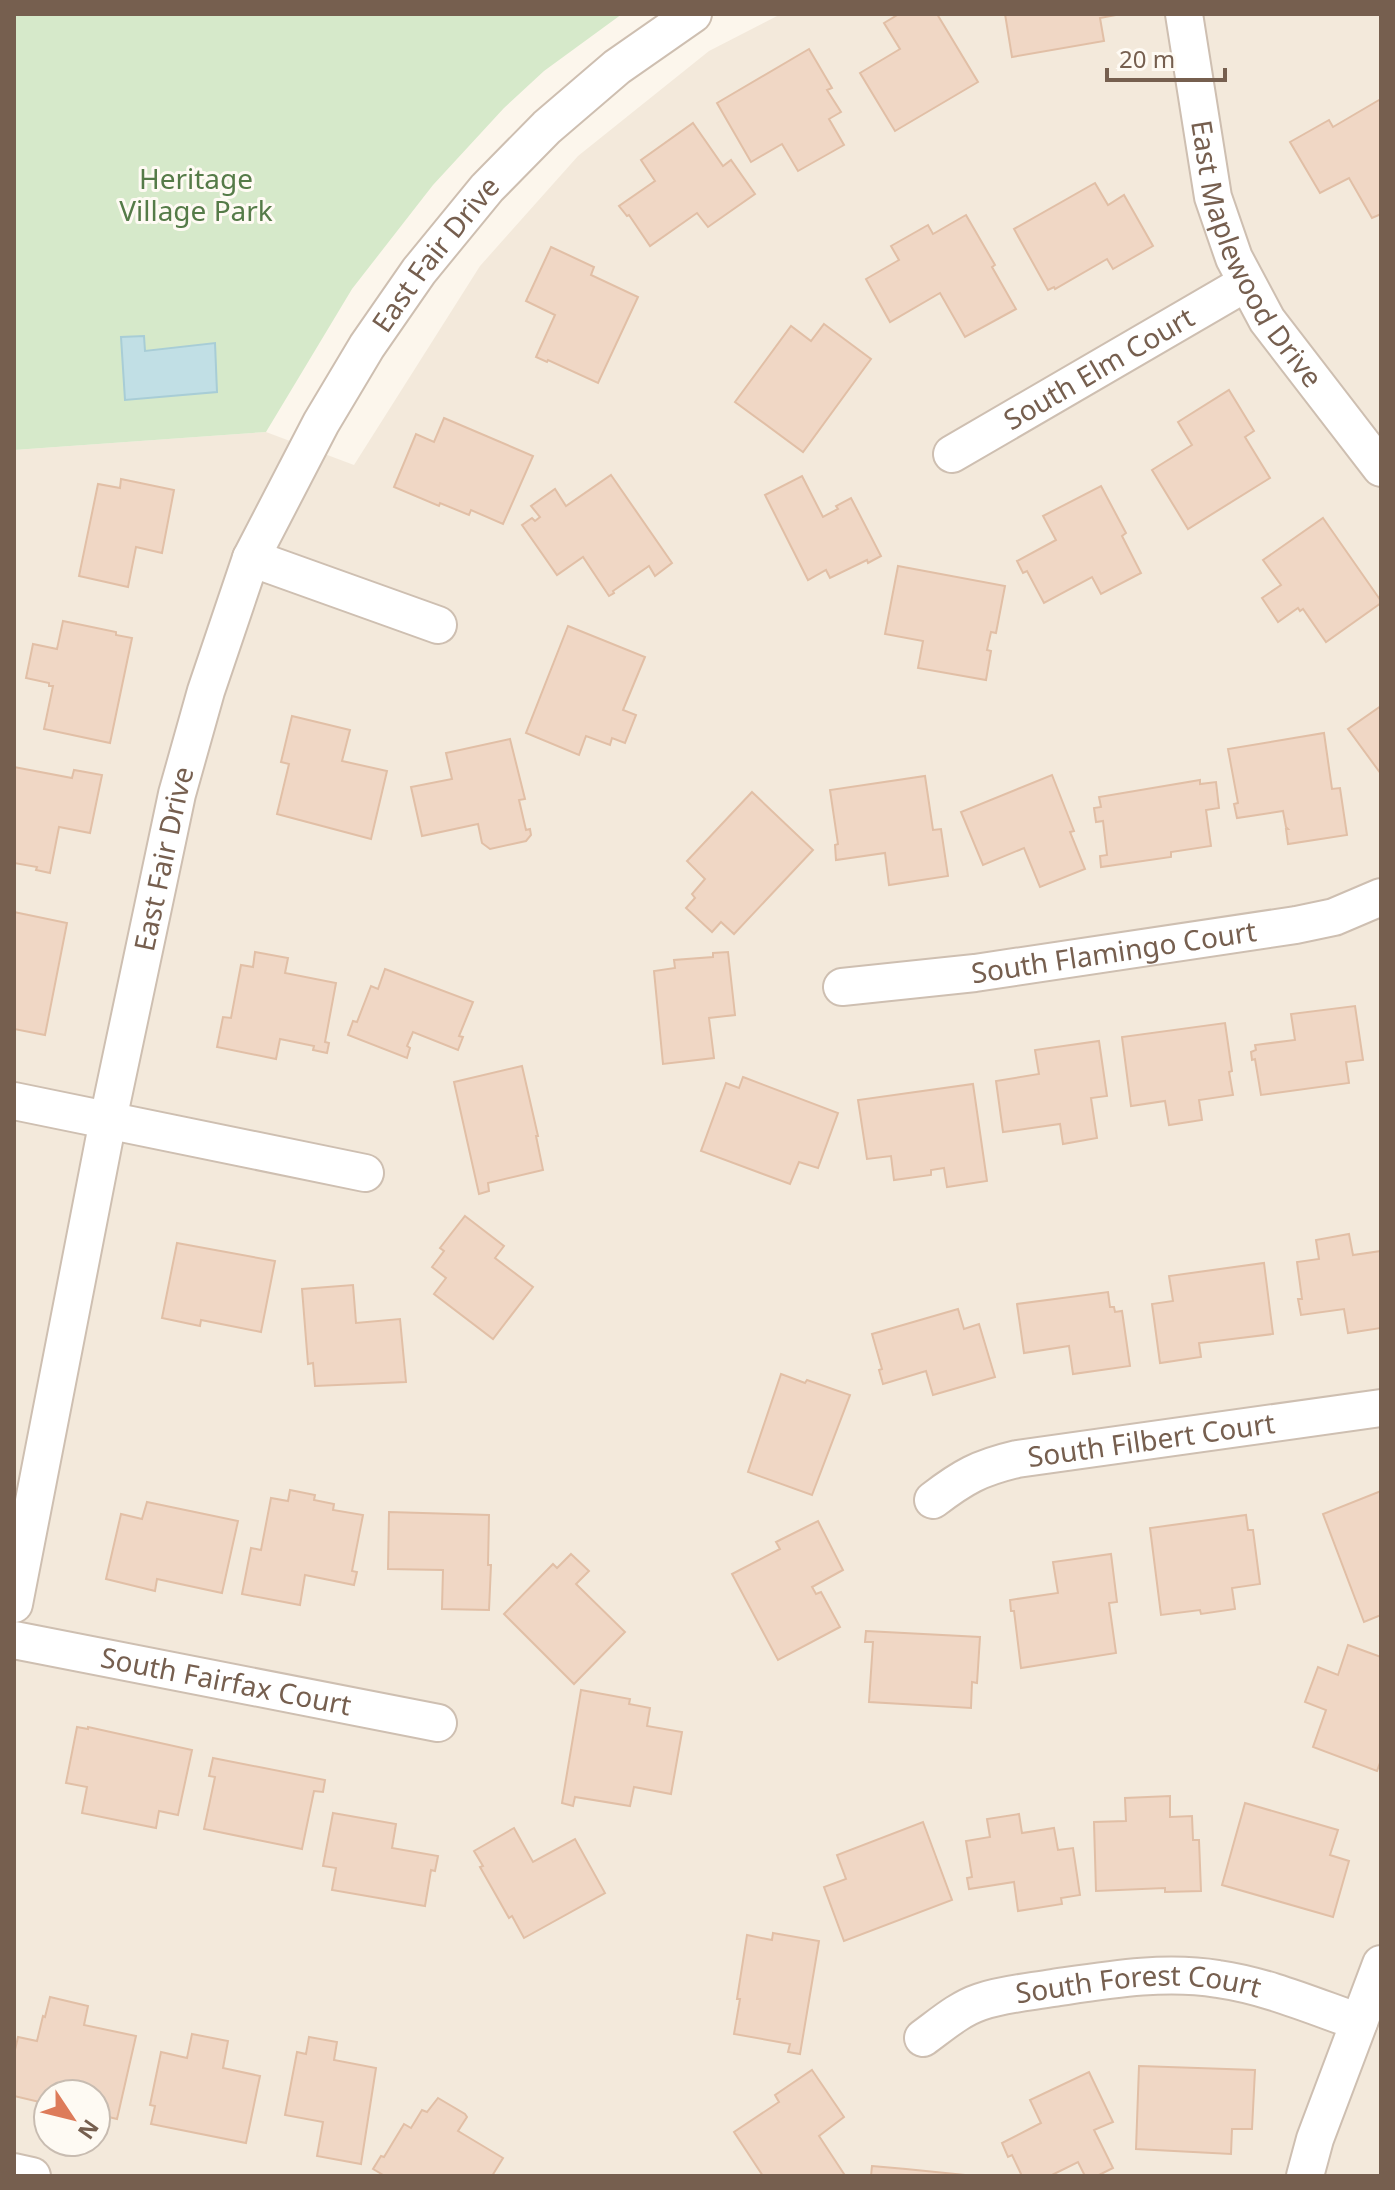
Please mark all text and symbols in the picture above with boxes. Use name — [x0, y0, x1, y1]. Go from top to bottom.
scale bar — [1107, 32, 1225, 82]
text: 20 m — [1119, 42, 1175, 75]
street label: East Maplewood Drive — [1183, 117, 1332, 395]
park label: Heritage Village Park — [119, 159, 273, 229]
street label: East Fair Drive — [362, 167, 507, 339]
street label: South Elm Court — [996, 297, 1201, 438]
street label: East Fair Drive — [124, 762, 202, 954]
street label: South Flamingo Court — [968, 911, 1259, 991]
street label: South Filbert Court — [1025, 1403, 1277, 1475]
street label: South Fairfax Court — [98, 1637, 355, 1724]
street label: South Forest Court — [1013, 1955, 1266, 2011]
north arrow — [32, 2078, 112, 2158]
text: N — [72, 2114, 107, 2146]

